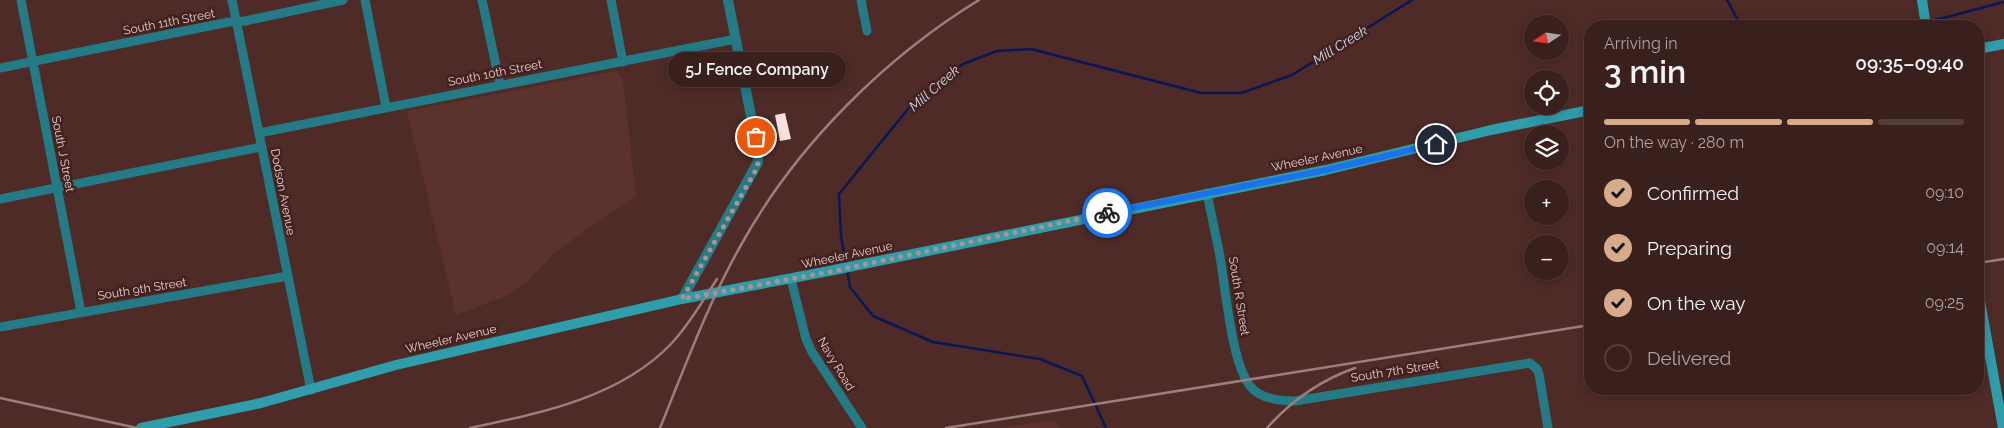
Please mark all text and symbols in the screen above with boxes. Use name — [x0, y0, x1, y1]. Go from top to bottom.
street label: South 11th Street — [122, 6, 216, 38]
north arrow — [1524, 15, 1569, 60]
map controls — [1524, 15, 1569, 280]
water label: Mill Creek — [1310, 22, 1371, 68]
text: Arriving in — [1604, 34, 1678, 53]
callout: 5J Fence Company — [667, 52, 845, 87]
text: 09:35–09:40 — [1855, 52, 1964, 74]
text: 3 min — [1604, 53, 1686, 90]
street label: South 10th Street — [447, 57, 543, 89]
text: 5J Fence Company — [685, 60, 829, 79]
water label: Mill Creek — [906, 61, 963, 114]
button: locate — [1524, 70, 1569, 115]
street label: South J Street — [49, 115, 77, 193]
pin — [735, 116, 777, 158]
icon: bag — [742, 123, 770, 151]
pin — [1415, 123, 1457, 165]
button: layers — [1524, 125, 1569, 170]
icon: home — [1422, 130, 1450, 158]
text: On the way · 280 m — [1604, 133, 1744, 152]
street label: Wheeler Avenue — [1270, 142, 1364, 174]
street label: Dodson Avenue — [268, 148, 298, 236]
icon: check — [1604, 179, 1632, 207]
button: + — [1524, 180, 1569, 225]
text: Confirmed — [1647, 182, 1739, 204]
text: 09:10 — [1925, 183, 1964, 202]
courier — [1082, 188, 1132, 238]
icon: bike — [1093, 199, 1121, 227]
icon: check — [1604, 234, 1632, 262]
button: − — [1524, 235, 1569, 280]
text: Preparing — [1647, 237, 1732, 259]
text: 09:14 — [1926, 238, 1964, 257]
street label: Wheeler Avenue — [800, 239, 894, 271]
street label: South R Street — [1226, 255, 1252, 337]
street label: South 9th Street — [96, 275, 188, 303]
icon: check — [1604, 289, 1632, 317]
text: On the way — [1647, 292, 1746, 314]
text: 09:25 — [1925, 293, 1964, 312]
street label: Wheeler Avenue — [404, 322, 498, 356]
street label: Navy Road — [815, 335, 857, 393]
text: Delivered — [1647, 347, 1731, 369]
street label: South 7th Street — [1350, 357, 1440, 385]

